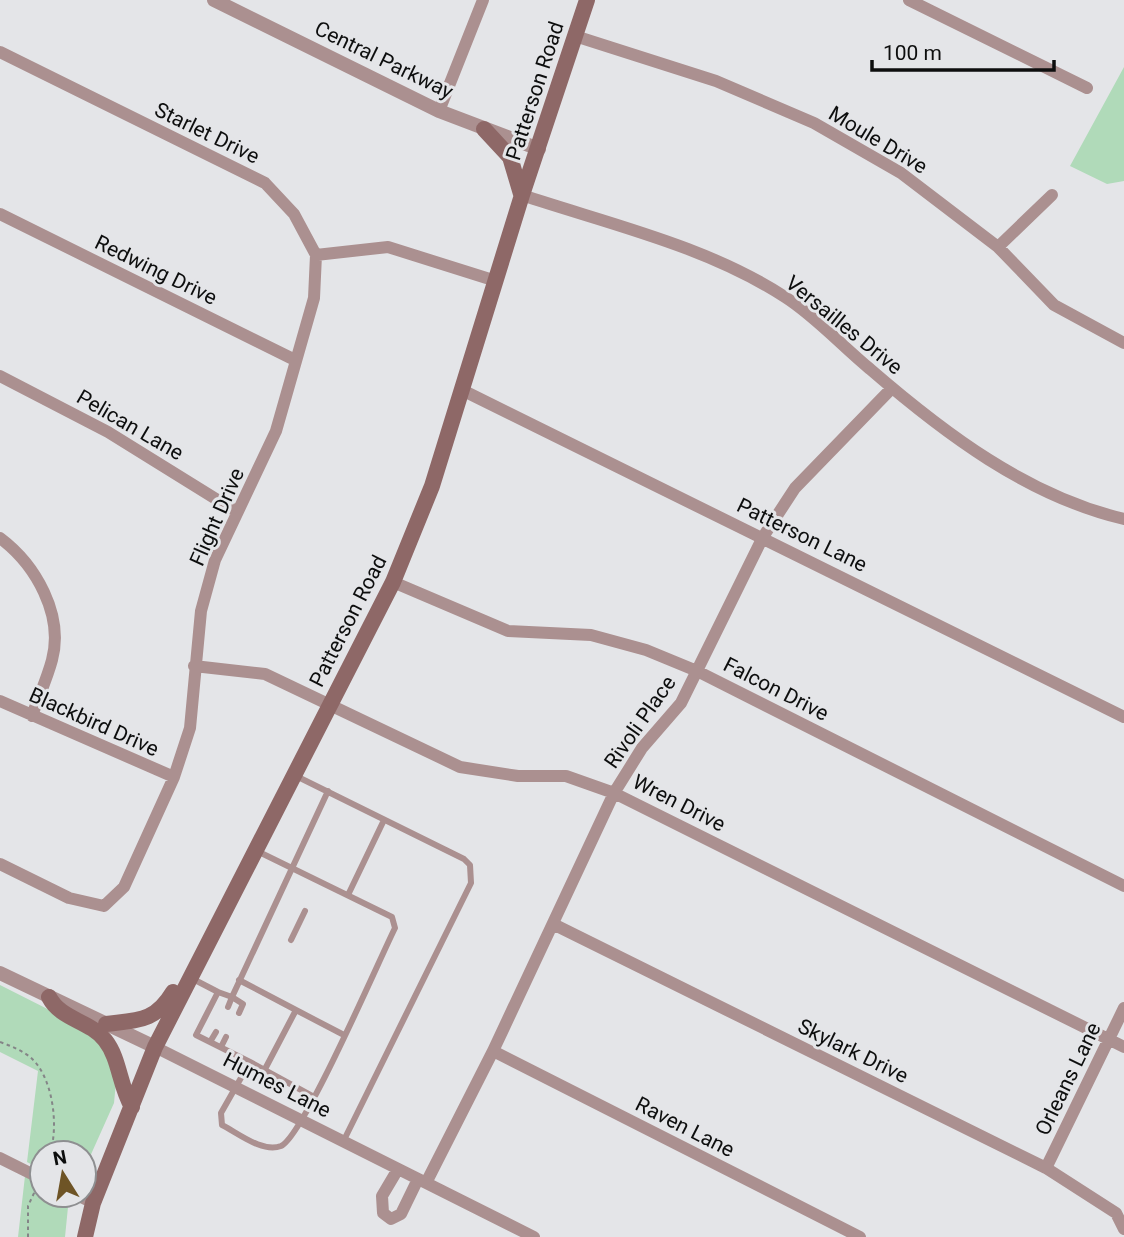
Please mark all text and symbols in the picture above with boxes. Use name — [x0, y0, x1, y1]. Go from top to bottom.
street label: Central Parkway — [311, 16, 457, 104]
street label: Patterson Road — [501, 19, 569, 163]
scale bar — [872, 28, 1054, 72]
text: 100 m — [883, 41, 942, 65]
street label: Starlet Drive — [151, 97, 263, 169]
street label: Moule Drive — [824, 101, 932, 179]
street label: Redwing Drive — [91, 230, 221, 310]
street label: Versailles Drive — [781, 271, 907, 379]
street label: Pelican Lane — [72, 385, 188, 465]
street label: Flight Drive — [185, 464, 249, 570]
street label: Patterson Lane — [733, 493, 871, 577]
street label: Patterson Road — [305, 551, 391, 691]
street label: Falcon Drive — [719, 652, 833, 726]
street label: Rivoli Place — [599, 671, 681, 773]
street label: Blackbird Drive — [25, 683, 163, 761]
street label: Wren Drive — [629, 770, 729, 836]
street label: Skylark Drive — [794, 1014, 912, 1088]
street label: Orleans Lane — [1030, 1019, 1106, 1139]
street label: Humes Lane — [219, 1048, 335, 1122]
street label: Raven Lane — [632, 1092, 738, 1162]
north arrow — [28, 1139, 98, 1209]
text: N — [51, 1145, 69, 1170]

